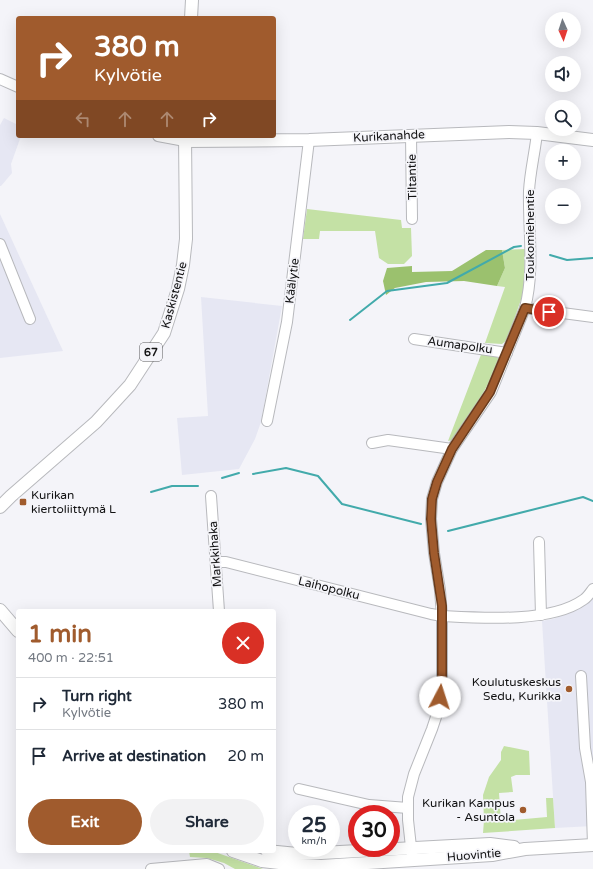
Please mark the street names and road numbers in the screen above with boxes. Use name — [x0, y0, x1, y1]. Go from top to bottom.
street label: Kurikanahde — [353, 127, 425, 145]
street label: Tiltantie — [405, 154, 419, 200]
street label: Toukomiehentie — [523, 189, 537, 281]
street label: Käälytie — [282, 257, 302, 304]
street label: Kaskistentie — [158, 260, 190, 330]
street label: Aumapolku — [427, 334, 493, 356]
road number: 67 — [140, 343, 162, 361]
street label: Markkihaka — [206, 520, 224, 588]
street label: Laihopolku — [297, 574, 361, 602]
street label: Huovintie — [446, 846, 502, 864]

